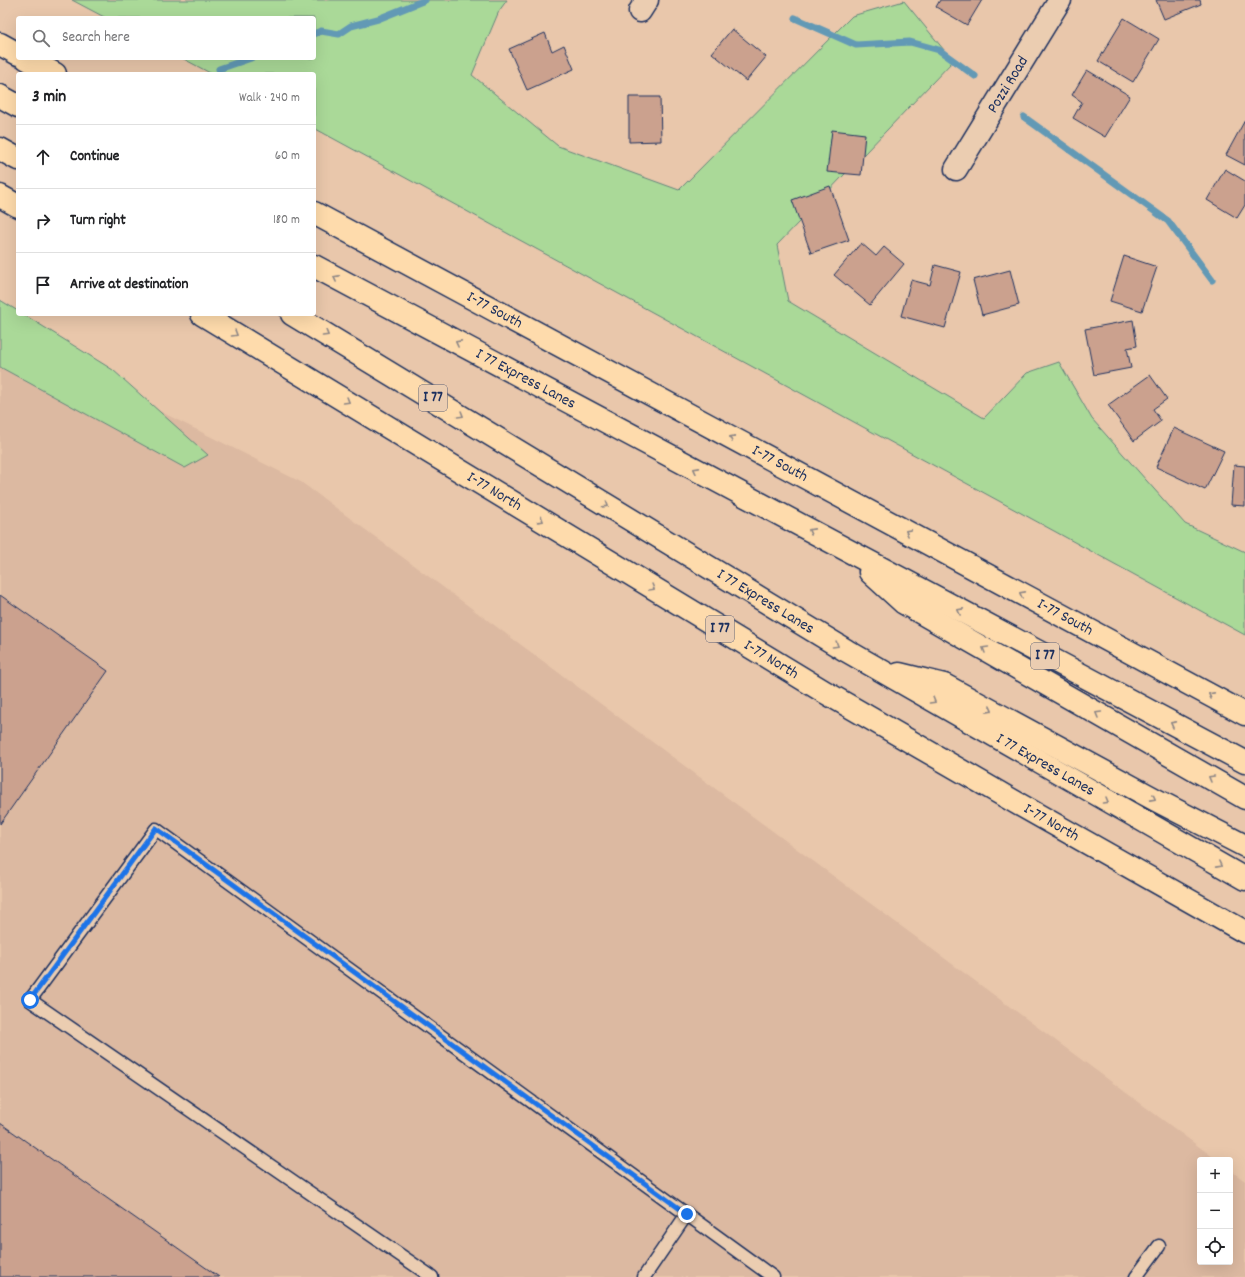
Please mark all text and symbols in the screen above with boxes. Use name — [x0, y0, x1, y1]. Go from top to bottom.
search box — [16, 16, 316, 60]
icon: search — [30, 27, 52, 49]
text: Search here — [62, 27, 130, 49]
street label: Pozzi Road — [982, 52, 1034, 118]
text: 3 min — [32, 86, 66, 110]
text: Walk · 240 m — [239, 89, 300, 108]
icon: ahead — [32, 146, 54, 168]
text: Continue — [70, 146, 119, 168]
text: 60 m — [275, 147, 300, 166]
icon: right — [32, 210, 54, 232]
text: Turn right — [70, 210, 126, 232]
text: 180 m — [273, 211, 300, 230]
icon: arrive — [32, 274, 54, 296]
text: Arrive at destination — [70, 274, 188, 296]
one-way arrow — [333, 275, 340, 282]
street label: I-77 South — [462, 286, 527, 335]
one-way arrow — [231, 329, 238, 336]
one-way arrow — [321, 329, 329, 336]
one-way arrow — [455, 340, 462, 348]
street label: I 77 Express Lanes — [472, 343, 580, 415]
road number: I 77 — [419, 385, 447, 411]
one-way arrow — [343, 396, 350, 404]
one-way arrow — [457, 411, 464, 418]
one-way arrow — [728, 435, 736, 442]
street label: I-77 South — [748, 439, 812, 488]
street label: I-77 North — [462, 466, 526, 517]
one-way arrow — [693, 467, 700, 475]
one-way arrow — [601, 500, 608, 507]
one-way arrow — [537, 515, 544, 523]
one-way arrow — [808, 529, 815, 536]
one-way arrow — [904, 530, 912, 537]
street label: I 77 Express Lanes — [713, 565, 817, 639]
one-way arrow — [648, 584, 655, 591]
one-way arrow — [1019, 591, 1026, 599]
street label: I-77 South — [1033, 593, 1097, 642]
one-way arrow — [957, 608, 964, 615]
road number: I 77 — [706, 616, 734, 642]
street label: I-77 North — [739, 634, 803, 685]
one-way arrow — [832, 640, 839, 648]
road number: I 77 — [1031, 643, 1059, 669]
one-way arrow — [982, 647, 990, 654]
one-way arrow — [1207, 692, 1215, 700]
one-way arrow — [929, 697, 936, 704]
one-way arrow — [985, 705, 993, 712]
one-way arrow — [1095, 711, 1102, 718]
one-way arrow — [1170, 722, 1178, 729]
street label: I 77 Express Lanes — [992, 727, 1099, 802]
one-way arrow — [1208, 776, 1215, 783]
one-way arrow — [1149, 794, 1156, 801]
one-way arrow — [1102, 796, 1109, 803]
street label: I-77 North — [1019, 798, 1083, 847]
one-way arrow — [1215, 861, 1223, 868]
route start — [21, 991, 39, 1009]
map controls — [1197, 1157, 1233, 1265]
button: + — [1197, 1157, 1233, 1193]
button: − — [1197, 1193, 1233, 1229]
route end — [678, 1205, 696, 1223]
button: locate — [1197, 1229, 1233, 1265]

